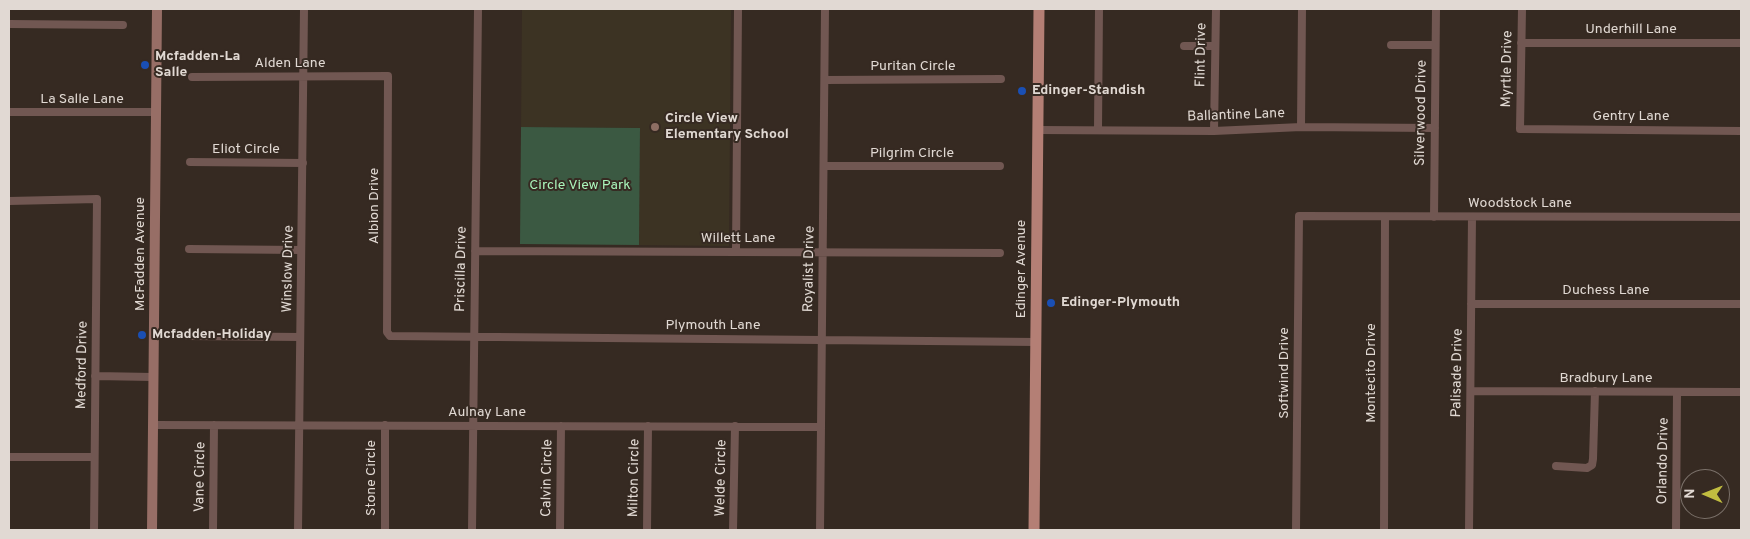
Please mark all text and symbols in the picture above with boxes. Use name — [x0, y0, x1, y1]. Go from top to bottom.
street label: Underhill Lane — [1585, 22, 1677, 38]
street label: Flint Drive — [1193, 23, 1211, 87]
street label: Myrtle Drive — [1499, 30, 1517, 108]
place label: Mcfadden-La Salle — [155, 49, 240, 82]
street label: Alden Lane — [255, 56, 325, 72]
marker: Mcfadden-La Salle — [139, 59, 151, 71]
street label: Puritan Circle — [870, 59, 956, 75]
street label: Silverwood Drive — [1413, 60, 1431, 166]
place label: Edinger-Standish — [1032, 83, 1145, 99]
marker: Edinger-Standish — [1016, 85, 1028, 97]
street label: La Salle Lane — [40, 92, 124, 108]
street label: Ballantine Lane — [1187, 106, 1285, 126]
street label: Gentry Lane — [1593, 109, 1669, 125]
place label: Circle View Elementary School — [665, 111, 789, 144]
marker: Circle View Elementary School — [649, 121, 661, 133]
street label: Eliot Circle — [212, 142, 280, 158]
street label: Pilgrim Circle — [870, 146, 954, 162]
street label: Albion Drive — [367, 168, 383, 244]
park label: Circle View Park — [529, 178, 631, 194]
street label: Woodstock Lane — [1468, 196, 1572, 212]
street label: McFadden Avenue — [133, 197, 149, 311]
street label: Edinger Avenue — [1014, 220, 1030, 318]
street label: Winslow Drive — [280, 225, 298, 313]
street label: Priscilla Drive — [453, 226, 471, 312]
street label: Royalist Drive — [801, 226, 819, 312]
street label: Willett Lane — [701, 231, 775, 247]
street label: Duchess Lane — [1562, 283, 1650, 299]
place label: Edinger-Plymouth — [1061, 295, 1180, 311]
marker: Edinger-Plymouth — [1045, 297, 1057, 309]
street label: Plymouth Lane — [666, 318, 760, 334]
street label: Medford Drive — [74, 321, 92, 409]
street label: Montecito Drive — [1364, 323, 1380, 423]
place label: Mcfadden-Holiday — [152, 327, 271, 343]
street label: Softwind Drive — [1277, 327, 1293, 419]
street label: Palisade Drive — [1449, 328, 1467, 418]
marker: Mcfadden-Holiday — [136, 329, 148, 341]
street label: Bradbury Lane — [1560, 371, 1652, 387]
street label: Aulnay Lane — [448, 405, 526, 421]
street label: Orlando Drive — [1655, 417, 1673, 505]
street label: Calvin Circle — [539, 439, 557, 517]
street label: Milton Circle — [626, 439, 644, 517]
street label: Welde Circle — [713, 439, 731, 517]
street label: Stone Circle — [364, 440, 380, 516]
street label: Vane Circle — [192, 442, 210, 512]
north arrow — [1680, 469, 1730, 519]
text: N — [1682, 489, 1699, 499]

